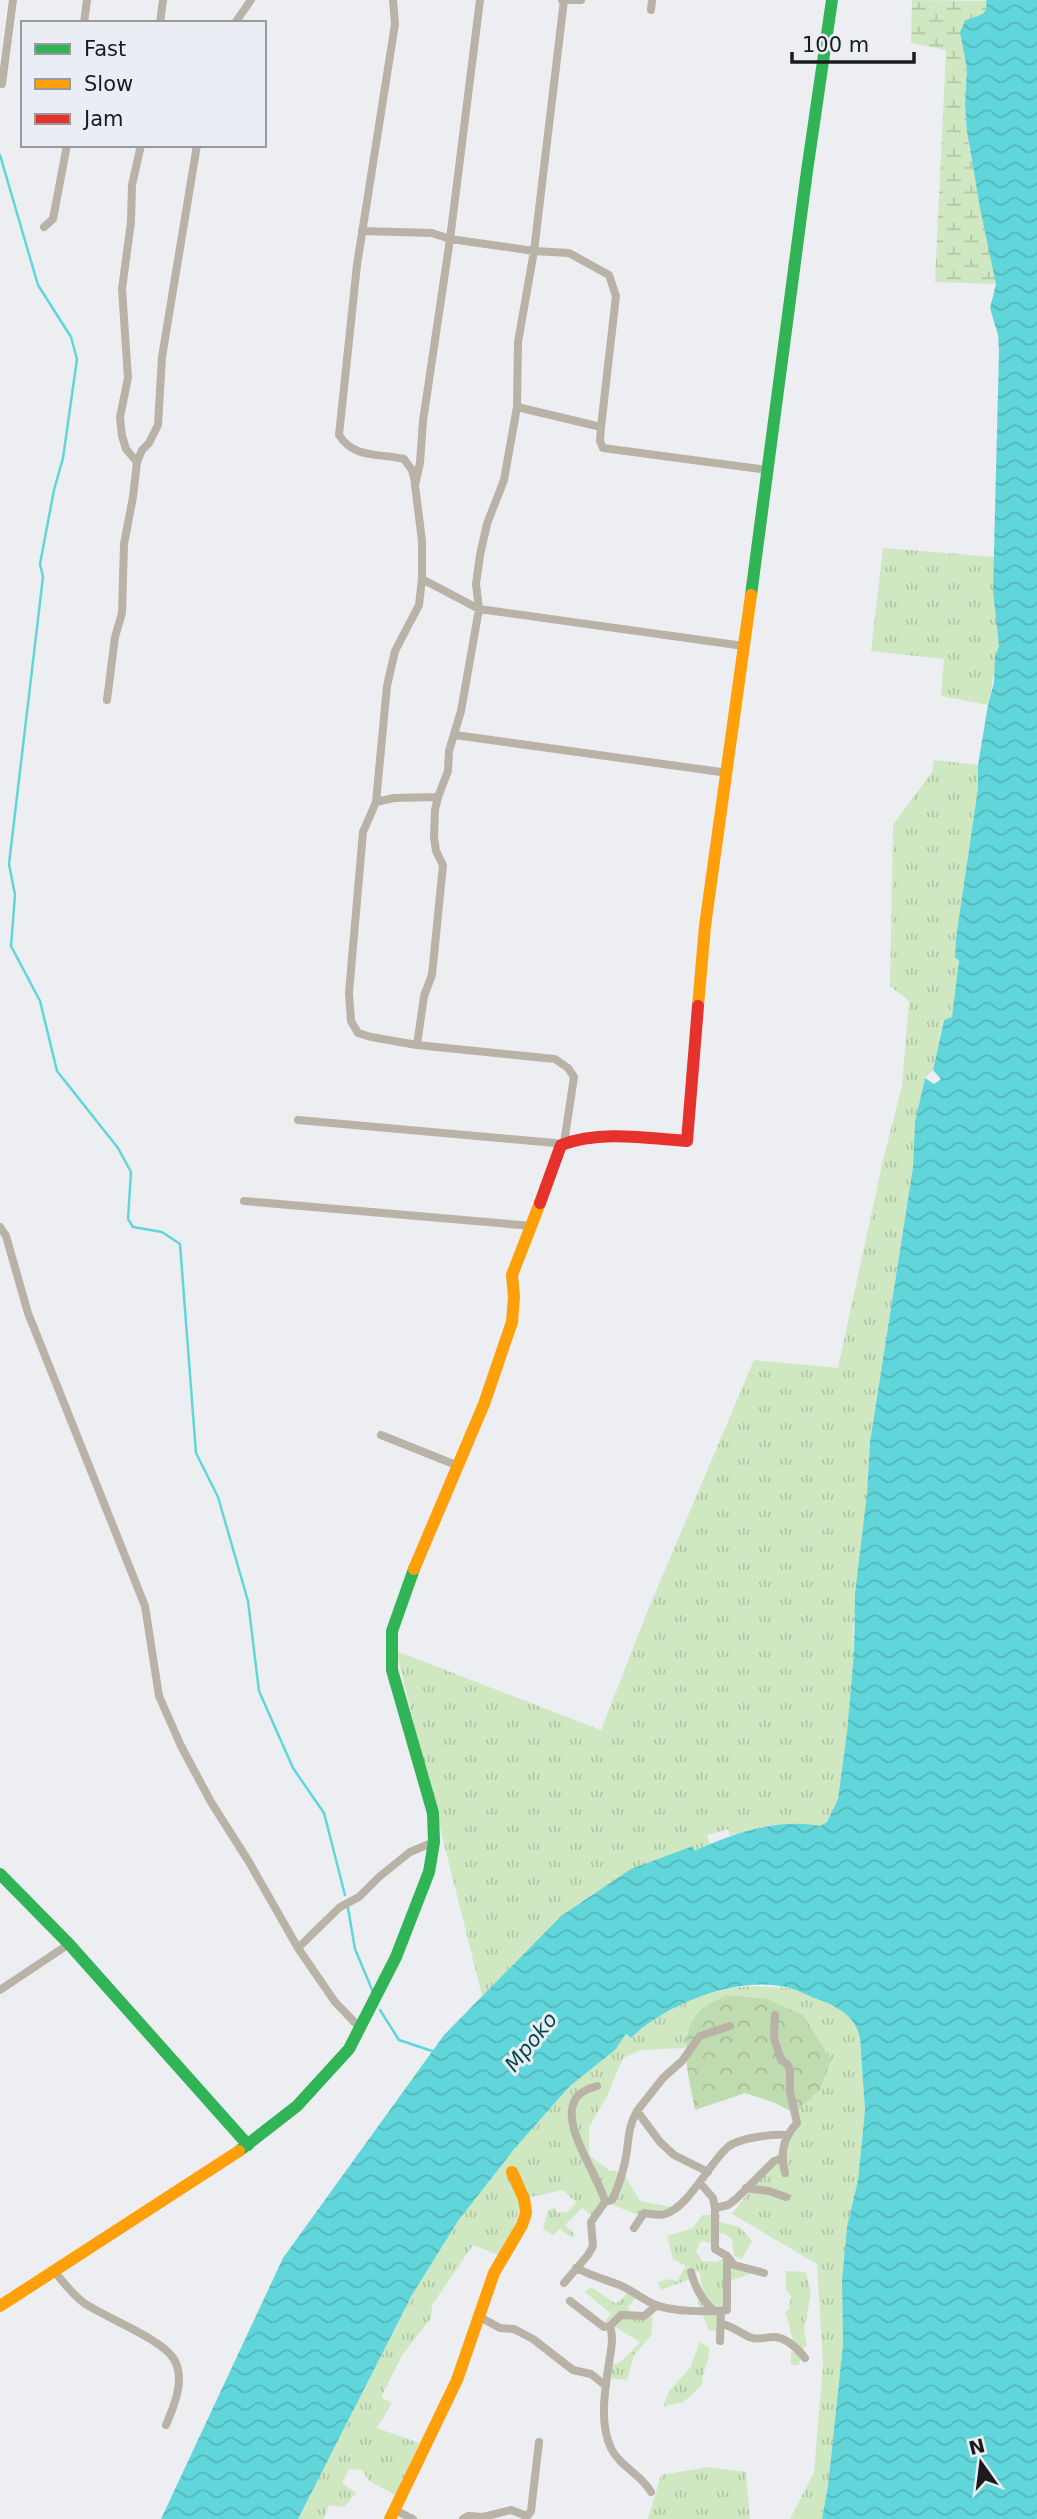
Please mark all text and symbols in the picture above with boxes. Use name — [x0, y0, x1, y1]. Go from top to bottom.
legend — [21, 21, 266, 147]
scale bar — [792, 21, 914, 65]
text: 100 m — [802, 33, 869, 57]
text: Fast — [84, 37, 126, 61]
text: Slow — [84, 72, 133, 96]
text: Jam — [82, 107, 124, 131]
water label: Mpoko — [500, 2008, 562, 2076]
north arrow — [946, 2428, 1016, 2498]
text: N — [967, 2434, 987, 2459]

